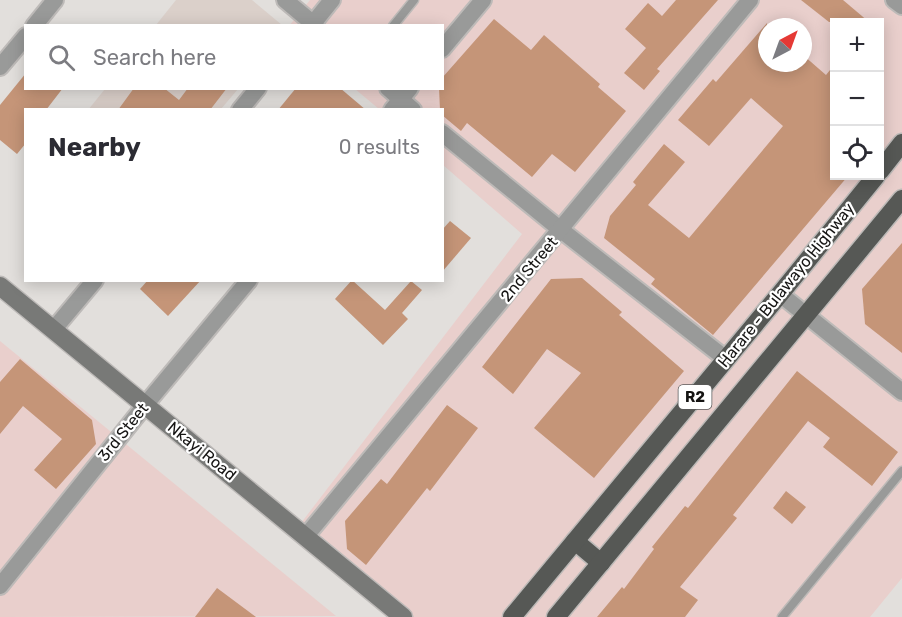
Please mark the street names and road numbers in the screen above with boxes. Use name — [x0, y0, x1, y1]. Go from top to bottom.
street label: Harare - Bulawayo Highway — [714, 199, 858, 371]
street label: 2nd Street — [496, 233, 562, 305]
road number: R2 — [678, 385, 712, 409]
street label: 3rd Steet — [94, 399, 152, 465]
street label: Nkayi Road — [164, 418, 240, 484]

